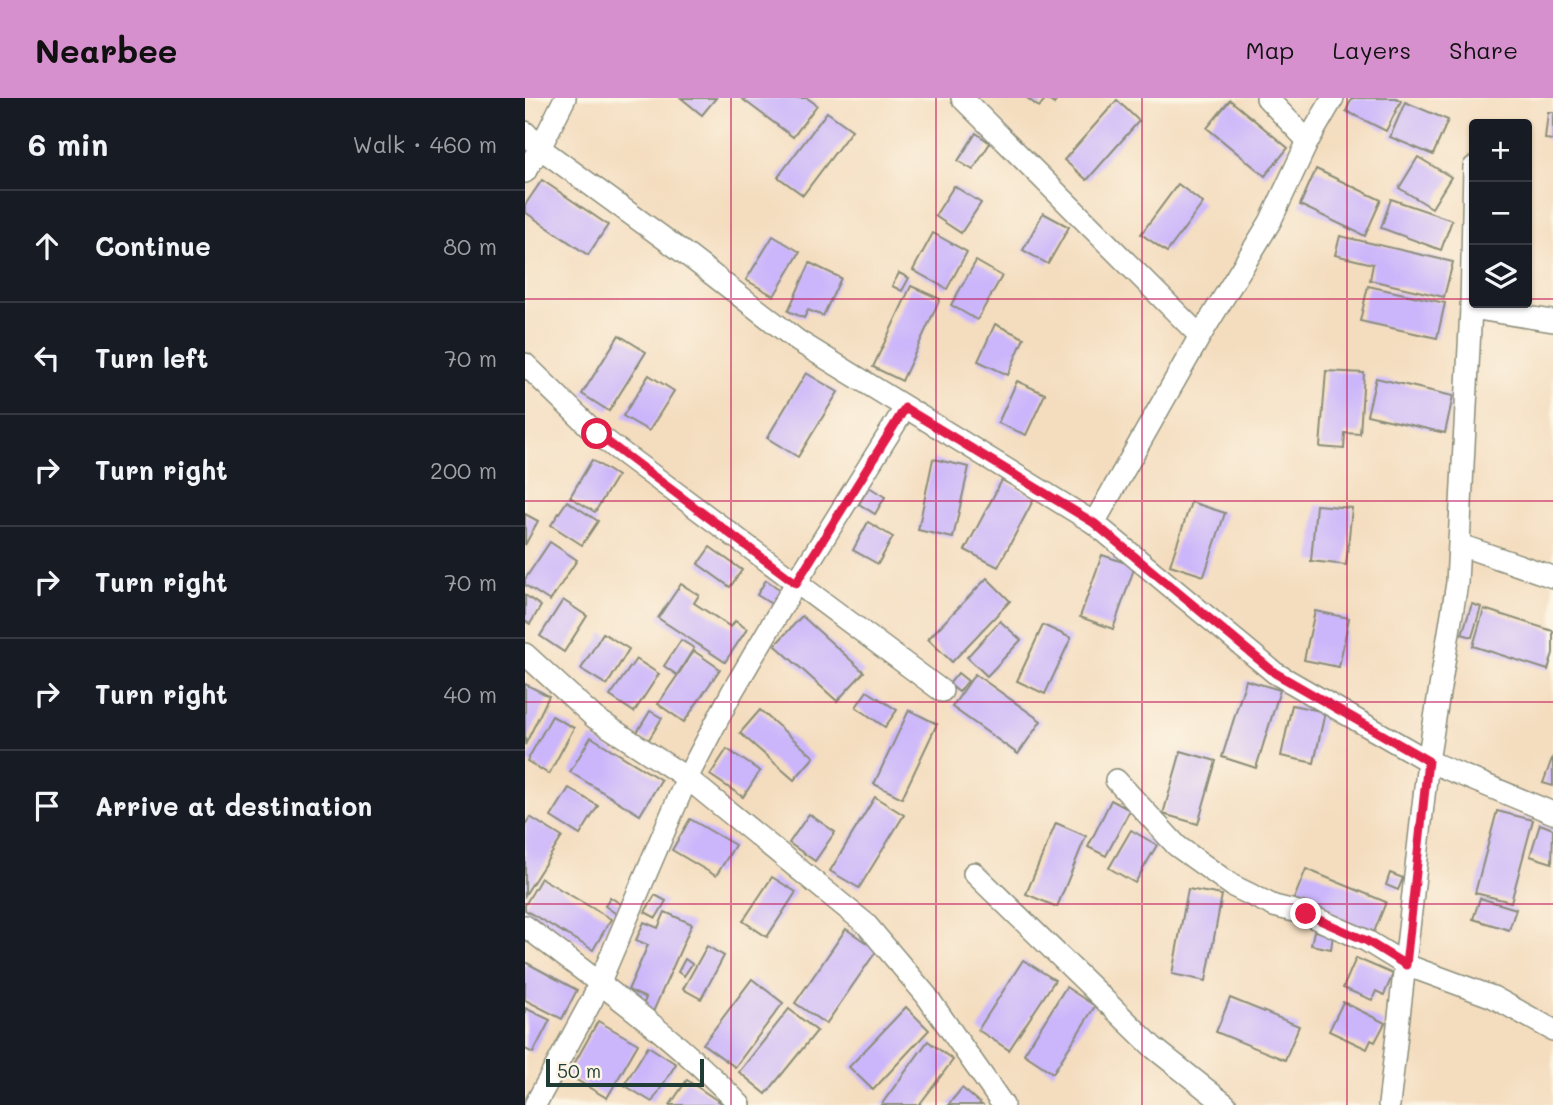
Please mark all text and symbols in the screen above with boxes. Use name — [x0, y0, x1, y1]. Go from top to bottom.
text: Nearbee — [35, 28, 178, 71]
text: Map — [1246, 34, 1294, 65]
text: Layers — [1332, 34, 1411, 65]
text: Share — [1449, 34, 1518, 65]
map controls — [1469, 119, 1532, 308]
button: + — [1469, 119, 1532, 182]
text: 6 min — [28, 124, 108, 164]
text: Walk · 460 m — [352, 129, 497, 159]
button: − — [1469, 182, 1532, 245]
icon: ahead — [28, 227, 66, 265]
text: Continue — [95, 229, 211, 263]
text: 80 m — [443, 231, 497, 261]
button: layers — [1469, 245, 1532, 308]
icon: left — [28, 339, 66, 377]
text: Turn left — [95, 341, 208, 375]
text: 70 m — [444, 343, 497, 373]
route start — [581, 418, 612, 449]
icon: right — [28, 451, 66, 489]
text: Turn right — [95, 453, 228, 487]
text: 200 m — [430, 455, 497, 485]
icon: right — [28, 563, 66, 601]
text: Turn right — [95, 565, 228, 599]
text: 70 m — [444, 567, 497, 597]
icon: right — [28, 675, 66, 713]
text: Turn right — [95, 677, 228, 711]
text: 40 m — [444, 679, 497, 709]
icon: arrive — [28, 787, 66, 825]
text: Arrive at destination — [95, 789, 372, 823]
route end — [1290, 898, 1321, 929]
scale bar — [546, 1056, 703, 1088]
text: 50 m — [557, 1058, 601, 1083]

